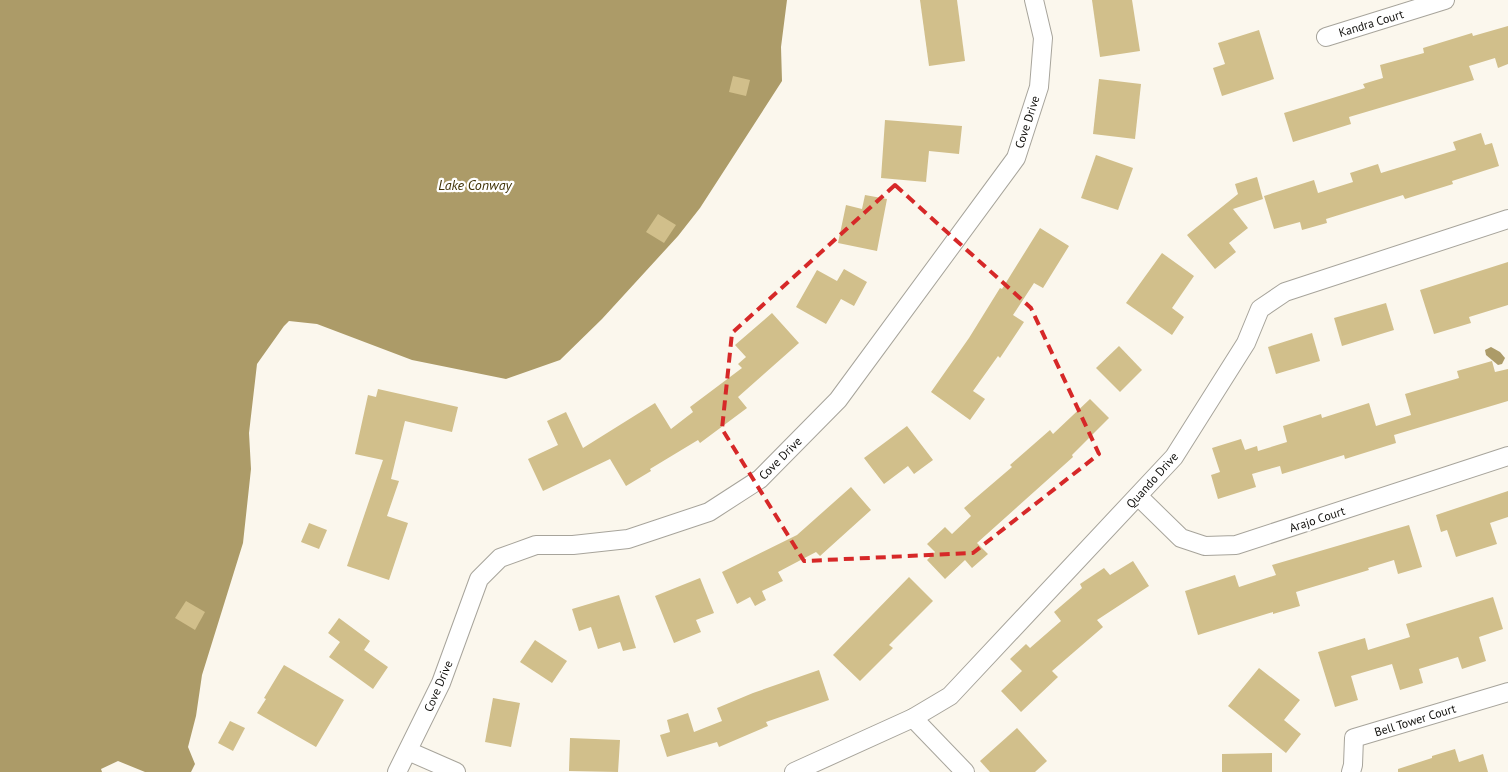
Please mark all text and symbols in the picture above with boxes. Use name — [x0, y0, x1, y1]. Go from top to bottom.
street label: Kandra Court — [1337, 6, 1405, 40]
street label: Cove Drive — [1011, 94, 1043, 150]
water label: Lake Conway — [438, 176, 512, 194]
street label: Cove Drive — [755, 433, 805, 483]
street label: Quando Drive — [1123, 449, 1181, 511]
street label: Arajo Court — [1287, 503, 1347, 535]
street label: Cove Drive — [420, 658, 456, 714]
street label: Bell Tower Court — [1373, 701, 1457, 739]

